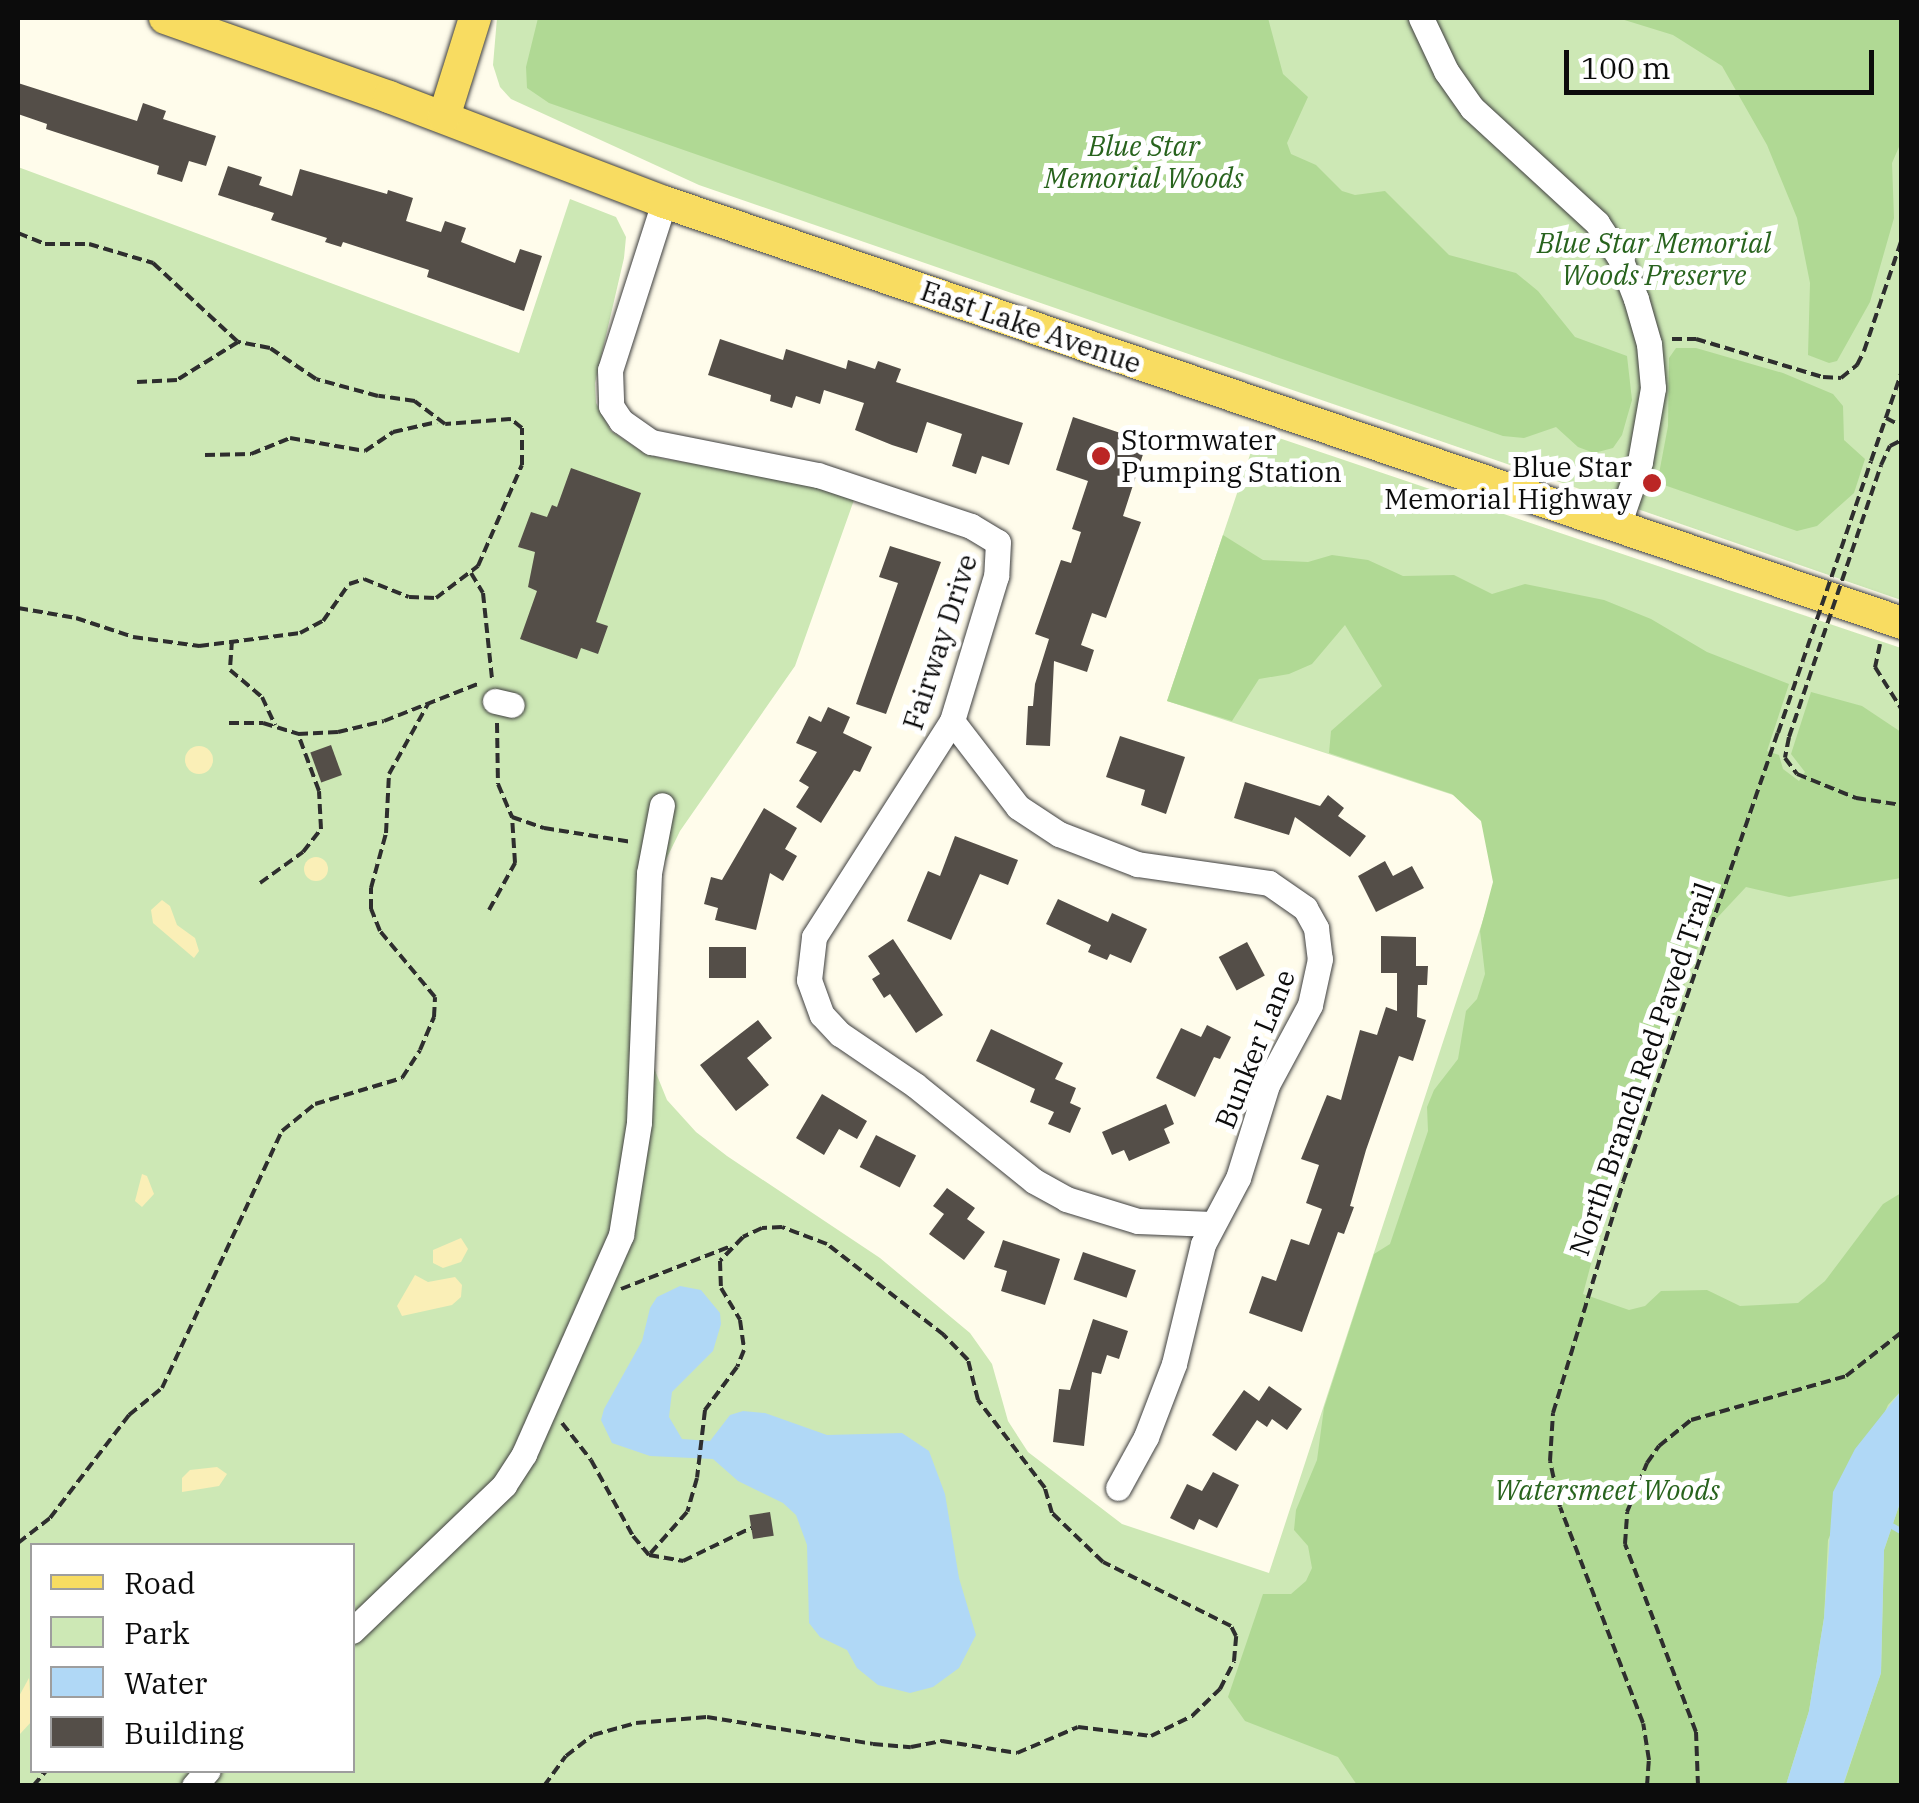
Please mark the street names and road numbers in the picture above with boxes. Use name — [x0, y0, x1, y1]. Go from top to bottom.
street label: East Lake Avenue — [916, 274, 1146, 380]
street label: Fairway Drive — [896, 550, 984, 734]
street label: North Branch Red Paved Trail — [1562, 878, 1722, 1260]
street label: Bunker Lane — [1208, 965, 1302, 1133]

